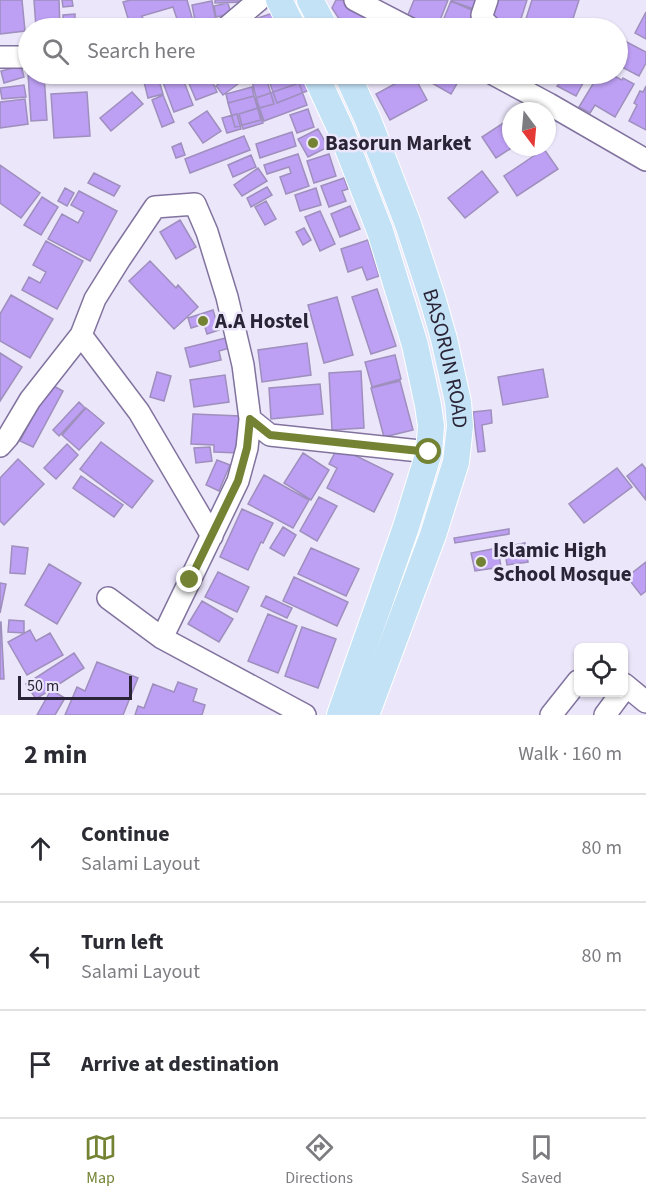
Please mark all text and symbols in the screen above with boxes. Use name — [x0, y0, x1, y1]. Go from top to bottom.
search box — [18, 18, 628, 84]
icon: search — [39, 35, 72, 68]
text: Search here — [87, 35, 195, 67]
north arrow — [502, 102, 556, 156]
place label: Basorun Market — [325, 128, 471, 158]
marker: Basorun Market — [306, 136, 320, 150]
street label: BASORUN ROAD — [415, 285, 475, 429]
place label: A.A Hostel — [214, 306, 309, 336]
marker: A.A Hostel — [196, 314, 210, 328]
route start — [415, 438, 441, 464]
place label: Islamic High School Mosque — [493, 535, 632, 589]
marker: Islamic High School Mosque — [474, 555, 488, 569]
route end — [176, 566, 202, 592]
map controls — [574, 643, 628, 697]
button: locate — [574, 643, 628, 697]
scale bar — [18, 673, 132, 700]
text: 50 m — [27, 675, 59, 697]
text: 2 min — [24, 736, 87, 773]
text: Walk · 160 m — [518, 740, 622, 768]
text: Continue — [81, 818, 170, 850]
icon: ahead — [24, 832, 57, 865]
text: 80 m — [582, 834, 622, 862]
text: Salami Layout — [81, 850, 200, 878]
text: Turn left — [81, 926, 163, 958]
icon: left — [24, 940, 57, 973]
text: 80 m — [582, 942, 622, 970]
text: Salami Layout — [81, 958, 200, 986]
icon: arrive — [24, 1048, 57, 1081]
text: Arrive at destination — [81, 1048, 279, 1080]
tab: Map — [84, 1131, 117, 1189]
tab: Directions — [285, 1131, 353, 1189]
tab: Saved — [521, 1131, 562, 1189]

